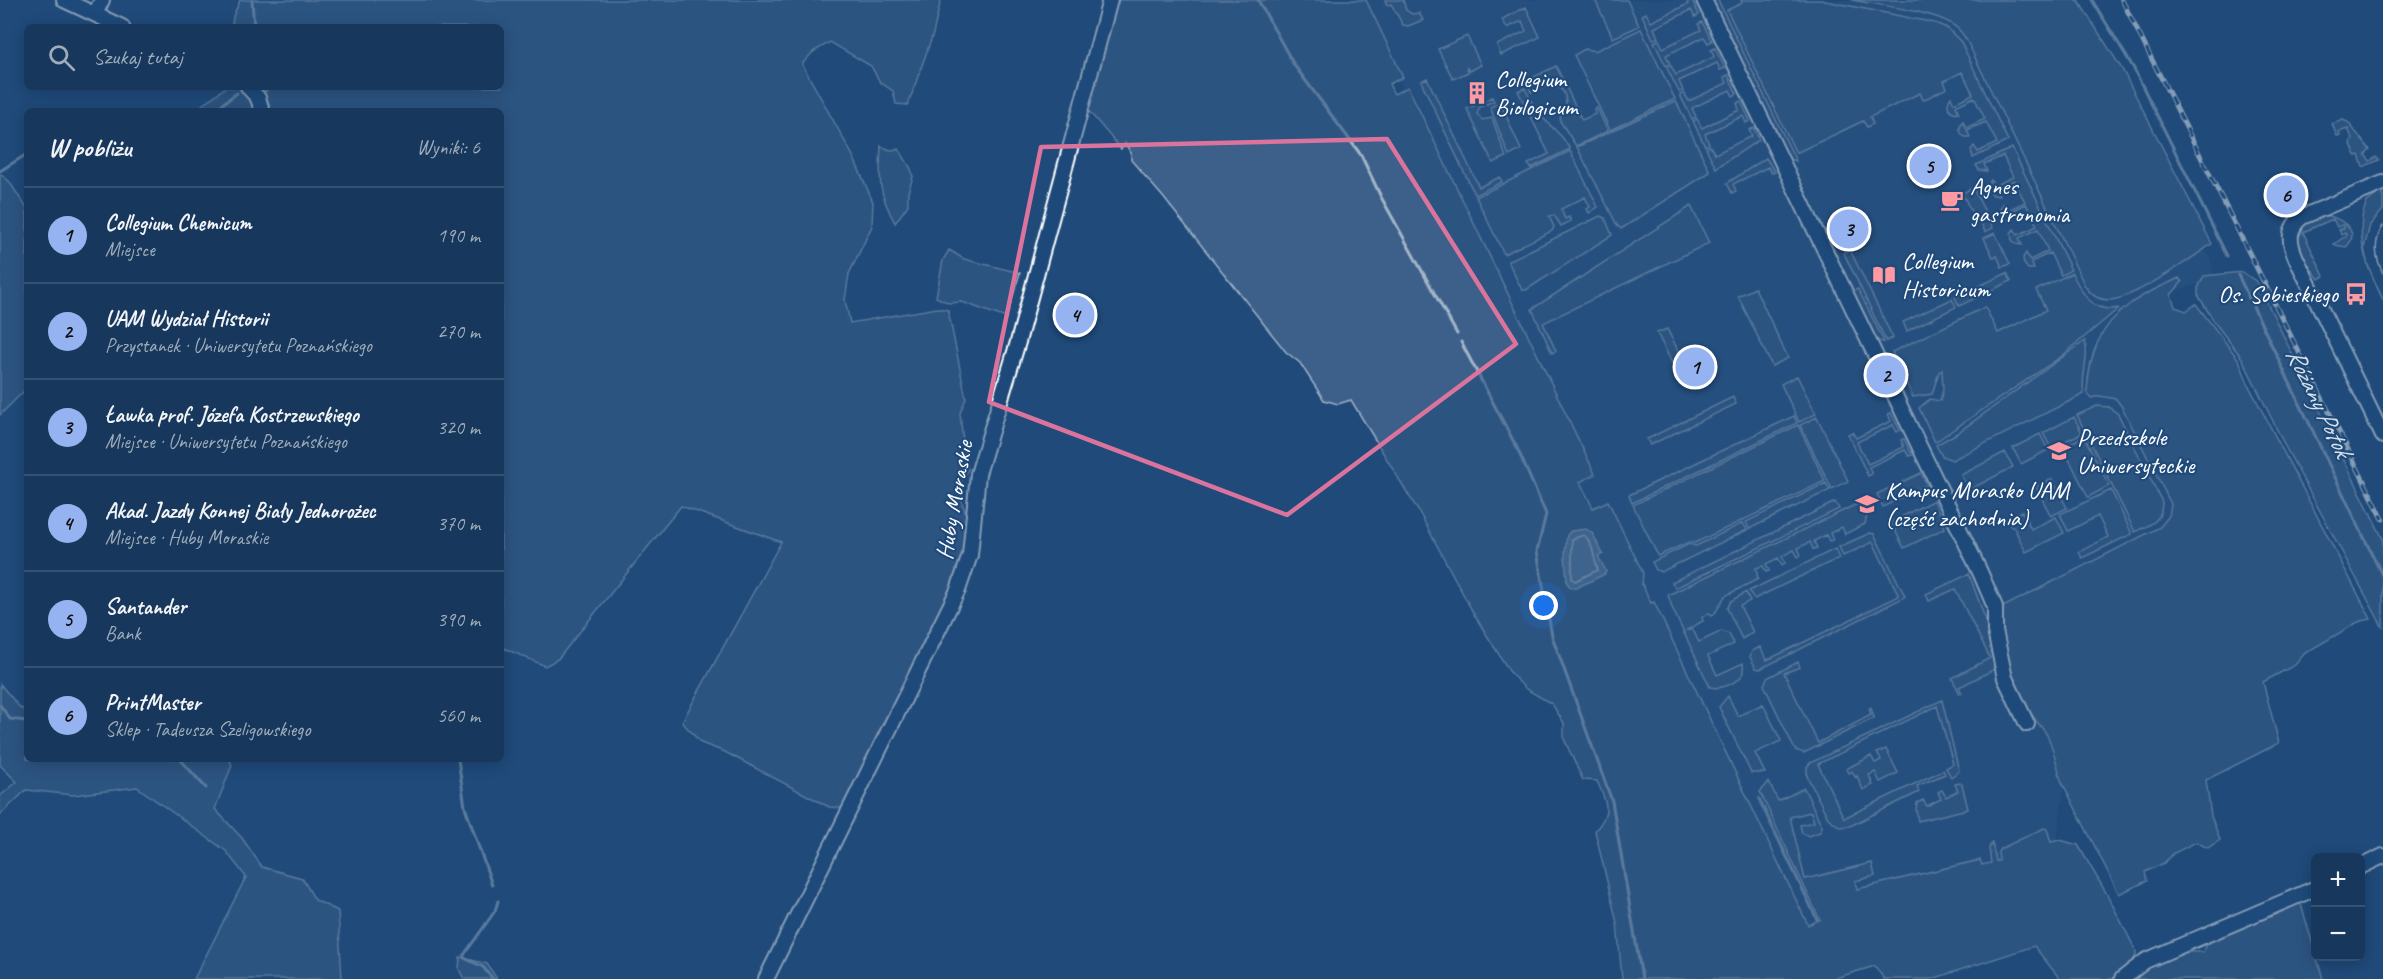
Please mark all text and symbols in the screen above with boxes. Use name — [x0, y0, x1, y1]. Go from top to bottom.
search box — [24, 24, 504, 90]
icon: search — [45, 41, 78, 74]
text: Szukaj tutaj — [93, 43, 183, 71]
place label: Collegium Biologicum — [1495, 64, 1580, 122]
building icon: Collegium Biologicum — [1464, 80, 1490, 106]
text: W pobliżu — [48, 131, 131, 164]
text: Wyniki: 6 — [417, 135, 480, 160]
pin: 5 — [1910, 144, 1948, 188]
place label: Agnes gastronomia — [1970, 171, 2070, 229]
pin: 6 — [2266, 172, 2306, 218]
cafe icon: Agnes gastronomia — [1939, 187, 1965, 213]
pin: 3 — [1830, 206, 1868, 252]
text: Collegium Chemicum — [105, 209, 251, 237]
text: 1 — [63, 223, 72, 248]
text: 190 m — [437, 223, 480, 248]
text: Miejsce — [105, 237, 155, 262]
place label: Collegium Historicum — [1902, 246, 1991, 304]
library icon: Collegium Historicum — [1871, 262, 1897, 288]
place label: Os. Sobieskiego — [2218, 279, 2340, 309]
bus stop icon: Os. Sobieskiego — [2343, 281, 2369, 307]
pin: 4 — [1056, 292, 1094, 338]
text: UAM Wydział Historii — [105, 305, 268, 333]
text: 2 — [63, 319, 72, 344]
text: 270 m — [437, 319, 480, 344]
text: Przystanek · Uniwersytetu Poznańskiego — [105, 333, 372, 358]
water label: Różany Potok — [2278, 342, 2362, 466]
pin: 1 — [1676, 344, 1714, 389]
pin: 2 — [1866, 352, 1906, 398]
text: Ławka prof. Józefa Kostrzewskiego — [105, 401, 359, 429]
text: 3 — [63, 415, 72, 440]
text: 320 m — [437, 415, 480, 440]
place label: Przedszkole Uniwersyteckie — [2077, 422, 2197, 480]
text: Miejsce · Uniwersytetu Poznańskiego — [105, 429, 347, 454]
street label: Huby Moraskie — [929, 436, 980, 562]
school or university icon: Przedszkole Uniwersyteckie — [2046, 438, 2072, 464]
place label: Kampus Morasko UAM (część zachodnia) — [1885, 475, 2071, 533]
school or university icon: Kampus Morasko UAM (część zachodnia) — [1854, 491, 1880, 517]
text: Akad. Jazdy Konnej Biały Jednorożec — [105, 497, 376, 525]
text: 4 — [63, 511, 72, 536]
text: 370 m — [437, 511, 480, 536]
text: Miejsce · Huby Moraskie — [105, 525, 268, 550]
your location — [1529, 591, 1558, 620]
text: Santander — [105, 593, 186, 621]
text: 5 — [63, 607, 72, 632]
text: 390 m — [437, 607, 480, 632]
text: Bank — [105, 621, 140, 646]
text: PrintMaster — [105, 689, 200, 717]
text: 6 — [63, 703, 72, 728]
text: 560 m — [437, 703, 480, 728]
text: Sklep · Tadeusza Szeligowskiego — [105, 717, 311, 742]
map controls — [2311, 853, 2365, 961]
button: + — [2311, 853, 2365, 907]
button: − — [2311, 907, 2365, 961]

